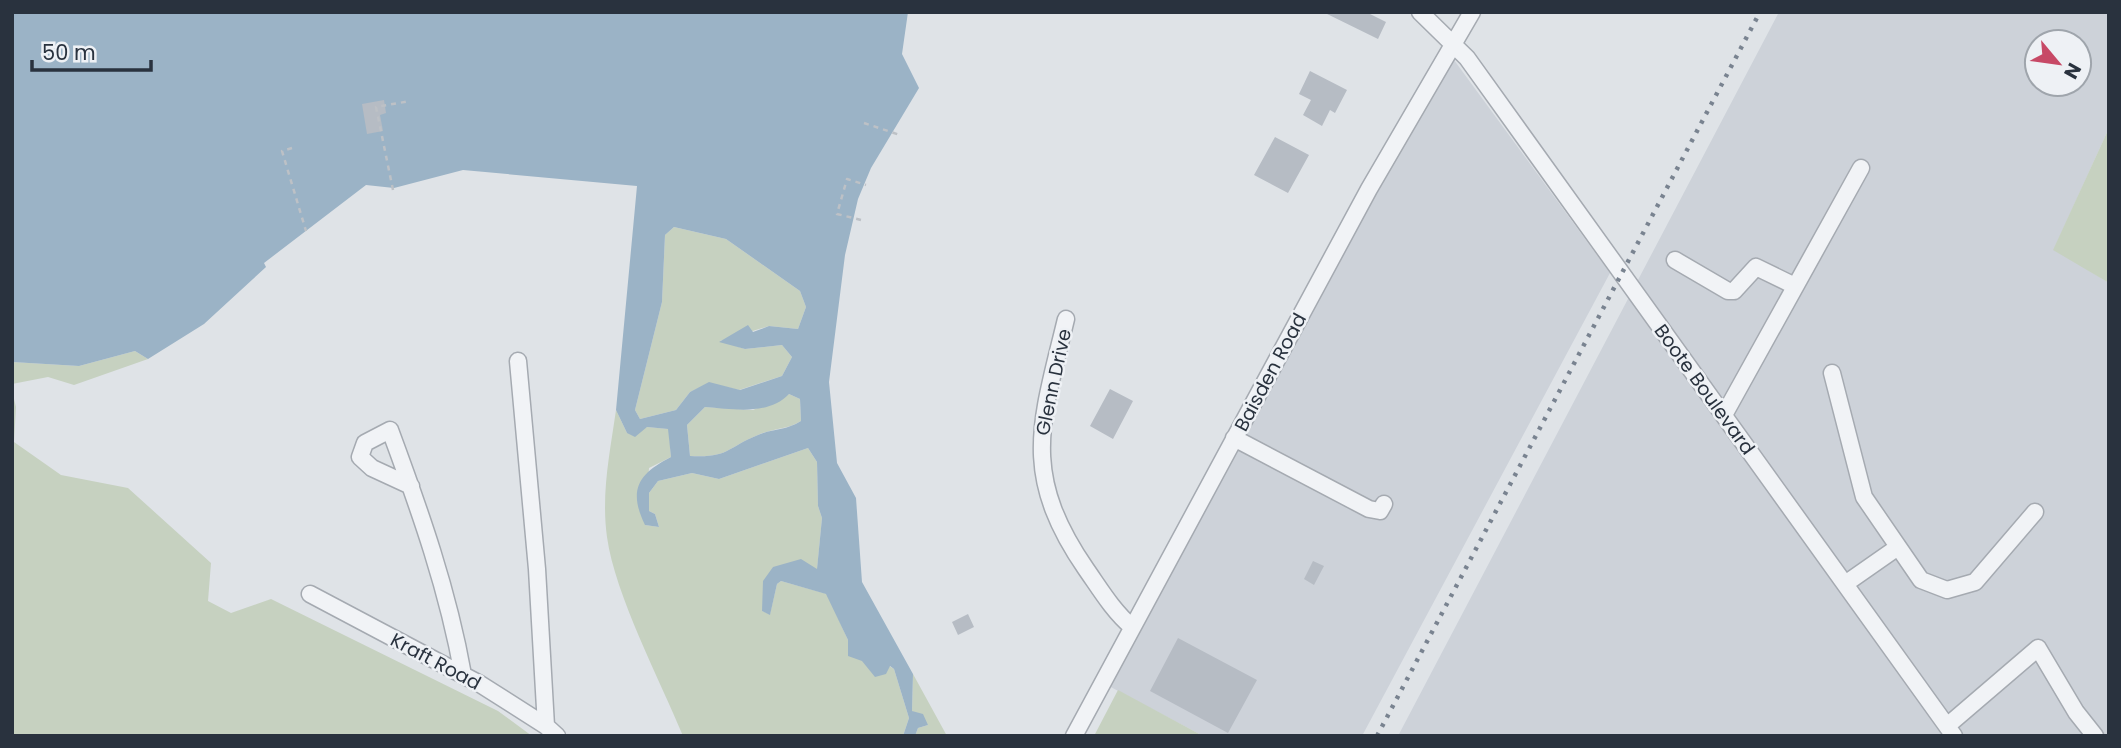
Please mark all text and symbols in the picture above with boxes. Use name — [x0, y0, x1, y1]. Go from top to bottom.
scale bar — [32, 28, 150, 72]
north arrow — [2023, 28, 2093, 98]
text: 50 m — [42, 38, 96, 67]
text: N — [2057, 58, 2088, 84]
street label: Baisden Road — [1228, 308, 1313, 436]
street label: Boote Boulevard — [1648, 318, 1761, 460]
street label: Glenn Drive — [1029, 326, 1078, 438]
street label: Kraft Road — [386, 626, 486, 697]

